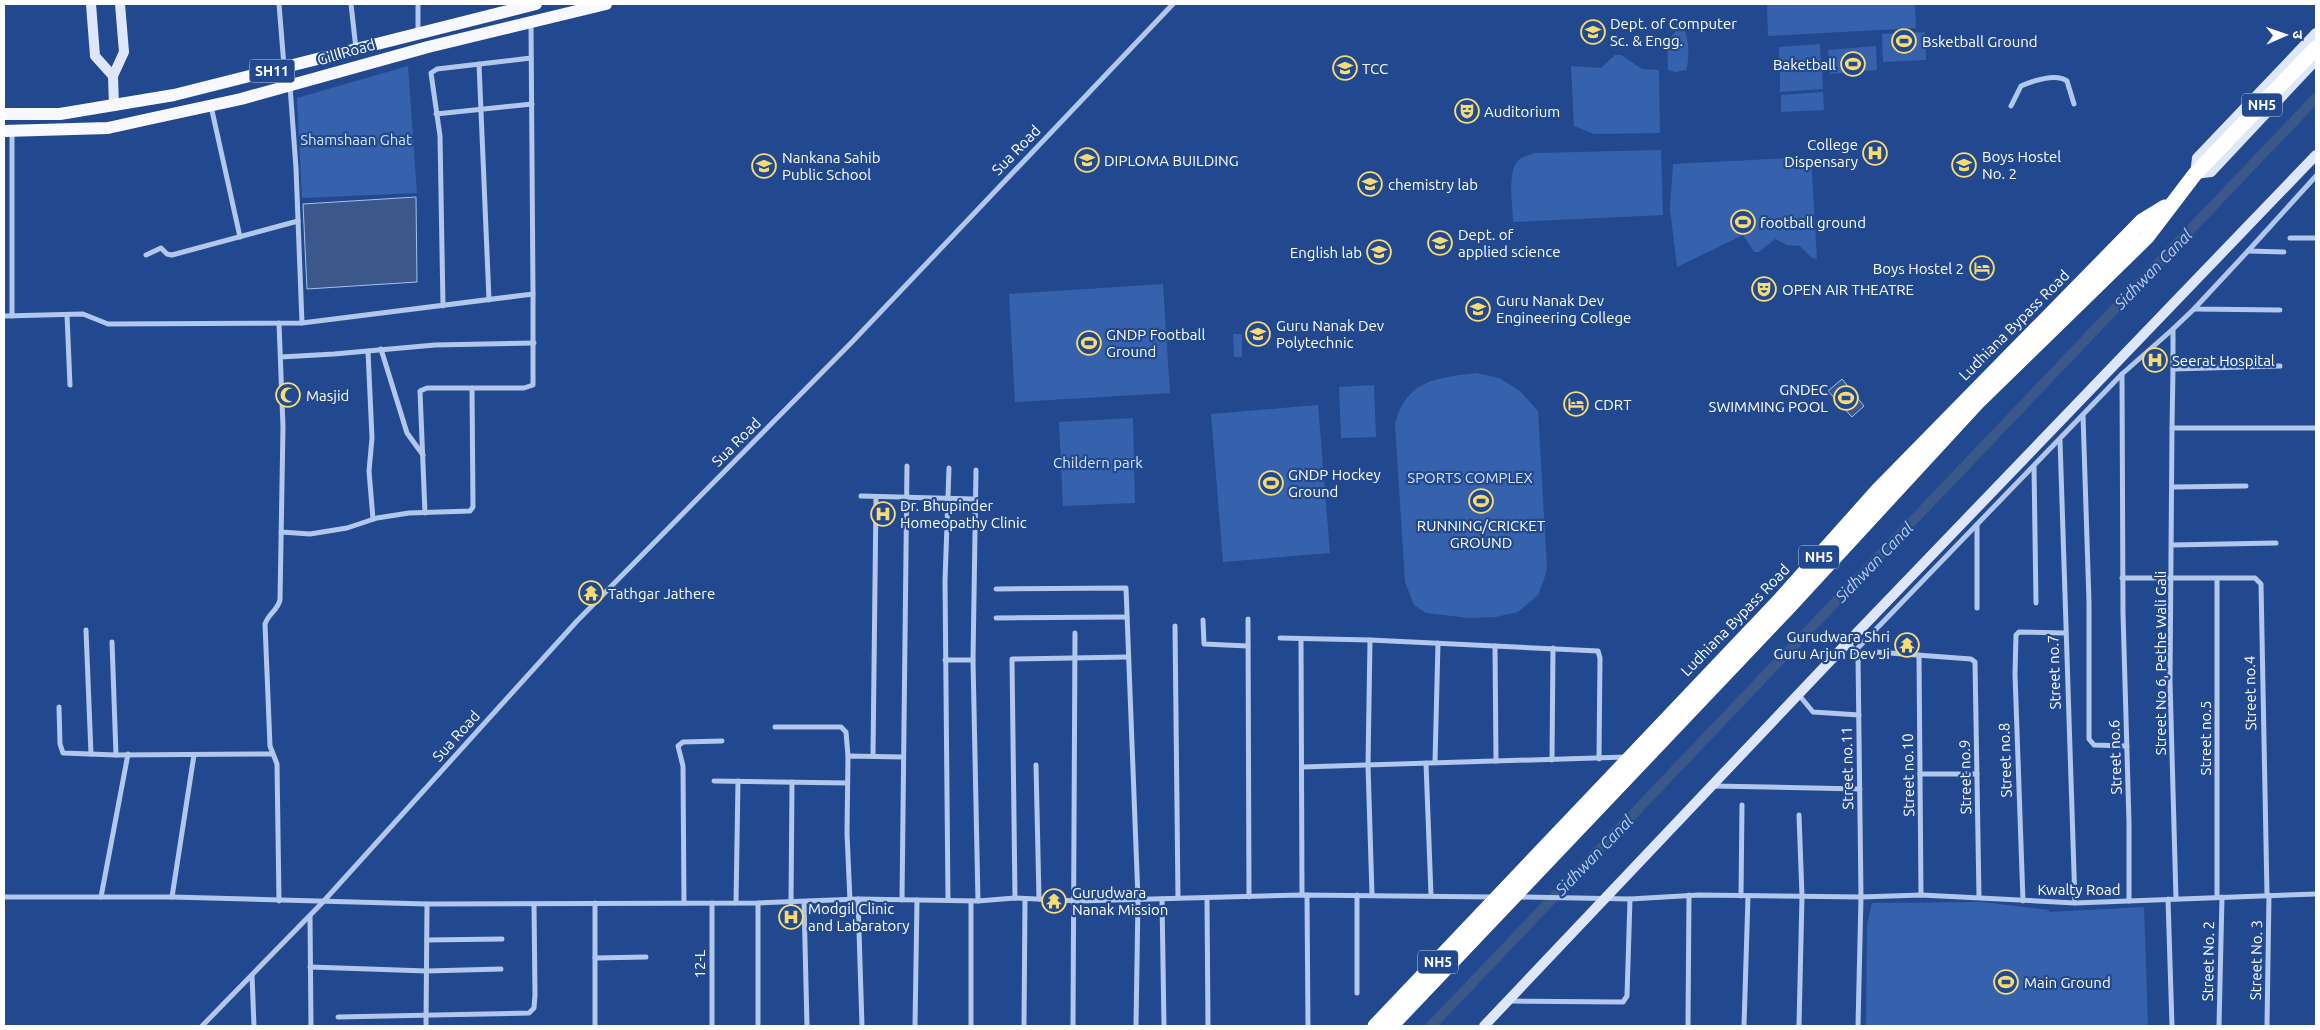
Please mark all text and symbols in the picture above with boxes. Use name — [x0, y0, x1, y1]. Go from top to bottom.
north arrow — [2260, 10, 2310, 60]
place label: Dept. of Computer Sc. & Engg. — [1610, 15, 1737, 49]
school or university icon: Dept. of Computer Sc. & Engg. — [1580, 19, 1606, 45]
sports icon: Bsketball Ground — [1891, 28, 1917, 54]
text: उ — [2290, 30, 2306, 40]
place label: Bsketball Ground — [1922, 33, 2038, 50]
street label: Gill Road — [315, 36, 377, 68]
sports icon: Baketball — [1840, 51, 1866, 77]
school or university icon: TCC — [1332, 55, 1358, 81]
place label: Baketball — [1773, 56, 1836, 73]
road number: SH11 — [250, 59, 294, 82]
place label: TCC — [1362, 60, 1388, 77]
road number: NH5 — [2242, 94, 2282, 116]
theatre icon: Auditorium — [1454, 98, 1480, 124]
place label: Auditorium — [1484, 103, 1560, 120]
street label: Sua Road — [988, 122, 1044, 178]
park label: Shamshaan Ghat — [300, 131, 412, 148]
place label: College Dispensary — [1784, 136, 1858, 170]
hospital icon: College Dispensary — [1862, 140, 1888, 166]
school or university icon: DIPLOMA BUILDING — [1074, 147, 1100, 173]
place label: Boys Hostel No. 2 — [1982, 148, 2061, 182]
place label: Nankana Sahib Public School — [782, 149, 881, 183]
place label: DIPLOMA BUILDING — [1104, 152, 1239, 169]
school or university icon: Boys Hostel No. 2 — [1951, 152, 1977, 178]
school or university icon: Nankana Sahib Public School — [751, 153, 777, 179]
school or university icon: chemistry lab — [1357, 171, 1383, 197]
place label: chemistry lab — [1388, 176, 1478, 193]
sports icon: football ground — [1730, 209, 1756, 235]
place label: football ground — [1760, 214, 1866, 231]
water label: Sidhwan Canal — [2110, 225, 2196, 313]
place label: Dept. of applied science — [1458, 226, 1561, 260]
school or university icon: Dept. of applied science — [1427, 230, 1453, 256]
school or university icon: English lab — [1366, 239, 1392, 265]
place label: English lab — [1290, 244, 1362, 261]
hotel icon: Boys Hostel 2 — [1969, 255, 1995, 281]
place label: Boys Hostel 2 — [1873, 260, 1964, 277]
street label: Ludhiana Bypass Road — [1955, 266, 2073, 384]
theatre icon: OPEN AIR THEATRE — [1751, 276, 1777, 302]
place label: OPEN AIR THEATRE — [1782, 281, 1914, 298]
place label: Guru Nanak Dev Engineering College — [1496, 292, 1631, 326]
school or university icon: Guru Nanak Dev Engineering College — [1465, 296, 1491, 322]
place label: Guru Nanak Dev Polytechnic — [1276, 317, 1385, 351]
school or university icon: Guru Nanak Dev Polytechnic — [1245, 321, 1271, 347]
place label: GNDP Football Ground — [1106, 326, 1205, 360]
sports icon: GNDP Football Ground — [1076, 330, 1102, 356]
hospital icon: Seerat Hospital — [2142, 347, 2168, 373]
place label: Seerat Hospital — [2172, 352, 2275, 369]
place label: GNDEC SWIMMING POOL — [1709, 381, 1828, 415]
mosque icon: Masjid — [275, 382, 301, 408]
sports icon: GNDEC SWIMMING POOL — [1833, 385, 1859, 411]
place label: Masjid — [306, 387, 349, 404]
hotel icon: CDRT — [1563, 391, 1589, 417]
place label: CDRT — [1594, 396, 1632, 413]
street label: Sua Road — [708, 414, 764, 470]
park label: Childern park — [1053, 454, 1143, 471]
place label: GNDP Hockey Ground — [1288, 466, 1381, 500]
park label: SPORTS COMPLEX — [1407, 469, 1533, 486]
sports icon: GNDP Hockey Ground — [1258, 470, 1284, 496]
sports icon: RUNNING/CRICKET GROUND — [1468, 488, 1494, 514]
place label: Dr. Bhupinder Homeopathy Clinic — [900, 497, 1027, 531]
hospital icon: Dr. Bhupinder Homeopathy Clinic — [870, 501, 896, 527]
place label: RUNNING/CRICKET GROUND — [1417, 517, 1546, 551]
water label: Sidhwan Canal — [1831, 518, 1917, 606]
road number: NH5 — [1799, 546, 1839, 568]
street label: Ludhiana Bypass Road — [1677, 561, 1793, 679]
street label: Street No 6, Pethe Wali Gali — [2152, 571, 2169, 755]
temple icon: Tathgar Jathere — [578, 580, 604, 606]
place label: Tathgar Jathere — [608, 585, 715, 602]
place label: Gurudwara Shri Guru Arjun Dev Ji — [1774, 628, 1890, 662]
temple icon: Gurudwara Shri Guru Arjun Dev Ji — [1894, 632, 1920, 658]
street label: Street no.7 — [2044, 634, 2064, 710]
street label: Street no.4 — [2241, 655, 2259, 731]
street label: Street no.5 — [2197, 701, 2214, 775]
street label: Sua Road — [429, 707, 483, 765]
street label: Street no.6 — [2105, 719, 2125, 795]
street label: Street no.8 — [1995, 722, 2015, 798]
street label: Street no.11 — [1838, 726, 1856, 810]
street label: Street no.10 — [1899, 733, 1917, 817]
street label: Street no.9 — [1956, 739, 1974, 815]
water label: Sidhwan Canal — [1551, 811, 1637, 899]
street label: Kwalty Road — [2038, 881, 2120, 898]
place label: Gurudwara Nanak Mission — [1072, 884, 1168, 918]
temple icon: Gurudwara Nanak Mission — [1041, 888, 1067, 914]
place label: Modgil Clinic and Labaratory — [808, 900, 910, 934]
hospital icon: Modgil Clinic and Labaratory — [778, 904, 804, 930]
street label: Street No. 3 — [2247, 920, 2265, 1000]
street label: Street No. 2 — [2199, 921, 2217, 1001]
street label: 12-L — [691, 949, 708, 978]
road number: NH5 — [1418, 950, 1458, 974]
sports icon: Main Ground — [1993, 969, 2019, 995]
place label: Main Ground — [2024, 974, 2111, 991]

